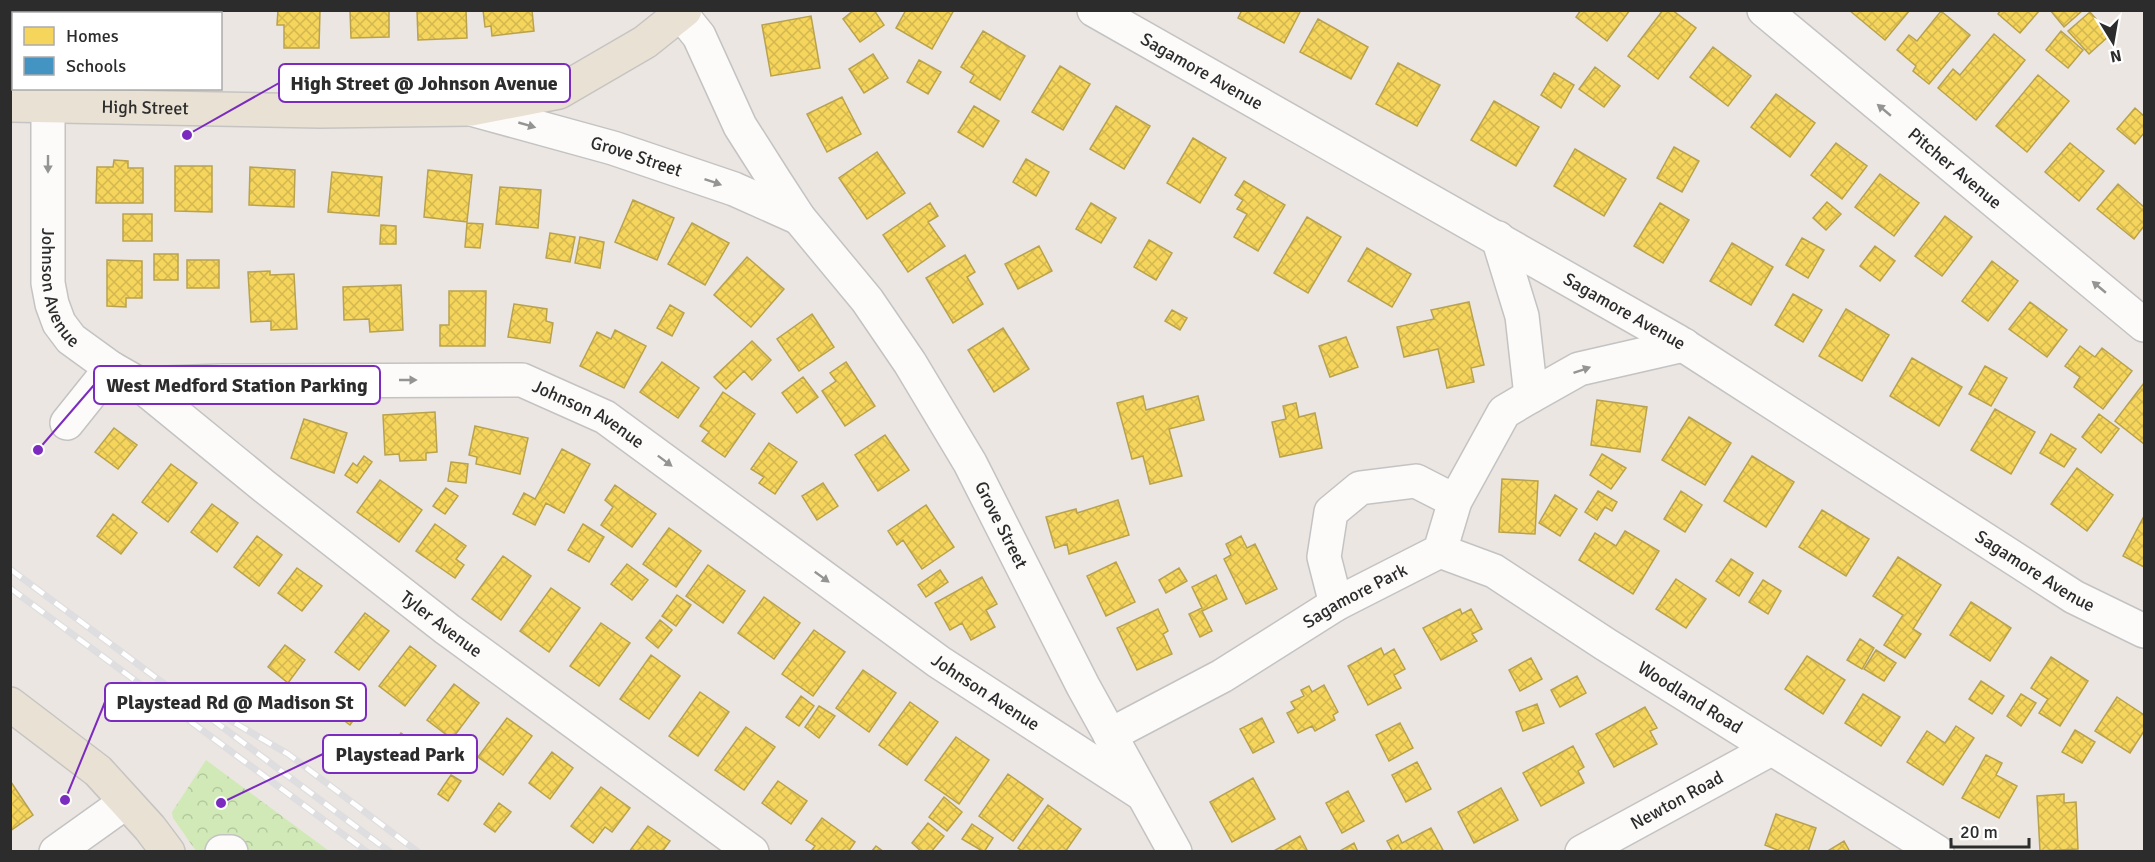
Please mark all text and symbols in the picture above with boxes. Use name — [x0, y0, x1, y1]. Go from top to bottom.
legend — [12, 12, 222, 90]
north arrow — [2083, 12, 2143, 72]
text: Homes — [66, 25, 119, 47]
street label: Sagamore Avenue — [1137, 28, 1267, 115]
text: N — [2108, 45, 2123, 67]
text: Schools — [66, 55, 126, 77]
callout: High Street @ Johnson Avenue — [279, 64, 570, 102]
text: High Street @ Johnson Avenue — [290, 71, 558, 96]
street label: High Street — [101, 96, 189, 119]
one-way arrow — [1876, 103, 1892, 116]
one-way arrow — [518, 121, 536, 130]
street label: Pitcher Avenue — [1903, 123, 2006, 214]
street label: Grove Street — [588, 131, 685, 182]
one-way arrow — [43, 155, 53, 174]
one-way arrow — [704, 178, 722, 188]
street label: Johnson Avenue — [37, 228, 84, 352]
street label: Sagamore Avenue — [1559, 268, 1690, 355]
one-way arrow — [2091, 281, 2107, 294]
one-way arrow — [1573, 364, 1591, 374]
callout: West Medford Station Parking — [94, 366, 380, 404]
text: West Medford Station Parking — [106, 373, 368, 398]
one-way arrow — [399, 375, 418, 385]
street label: Johnson Avenue — [529, 375, 649, 453]
one-way arrow — [657, 455, 672, 467]
street label: Grove Street — [970, 478, 1033, 572]
street label: Sagamore Avenue — [1971, 525, 2098, 616]
street label: Sagamore Park — [1299, 559, 1411, 633]
one-way arrow — [813, 571, 829, 583]
street label: Tyler Avenue — [396, 586, 487, 662]
street label: Johnson Avenue — [927, 649, 1044, 735]
street label: Woodland Road — [1634, 656, 1747, 738]
callout: Playstead Rd @ Madison St — [105, 683, 366, 721]
text: Playstead Rd @ Madison St — [116, 690, 354, 715]
callout: Playstead Park — [323, 735, 477, 773]
text: Playstead Park — [335, 742, 465, 767]
street label: Newton Road — [1627, 766, 1727, 834]
scale bar — [1951, 811, 2029, 849]
text: 20 m — [1960, 821, 1998, 843]

